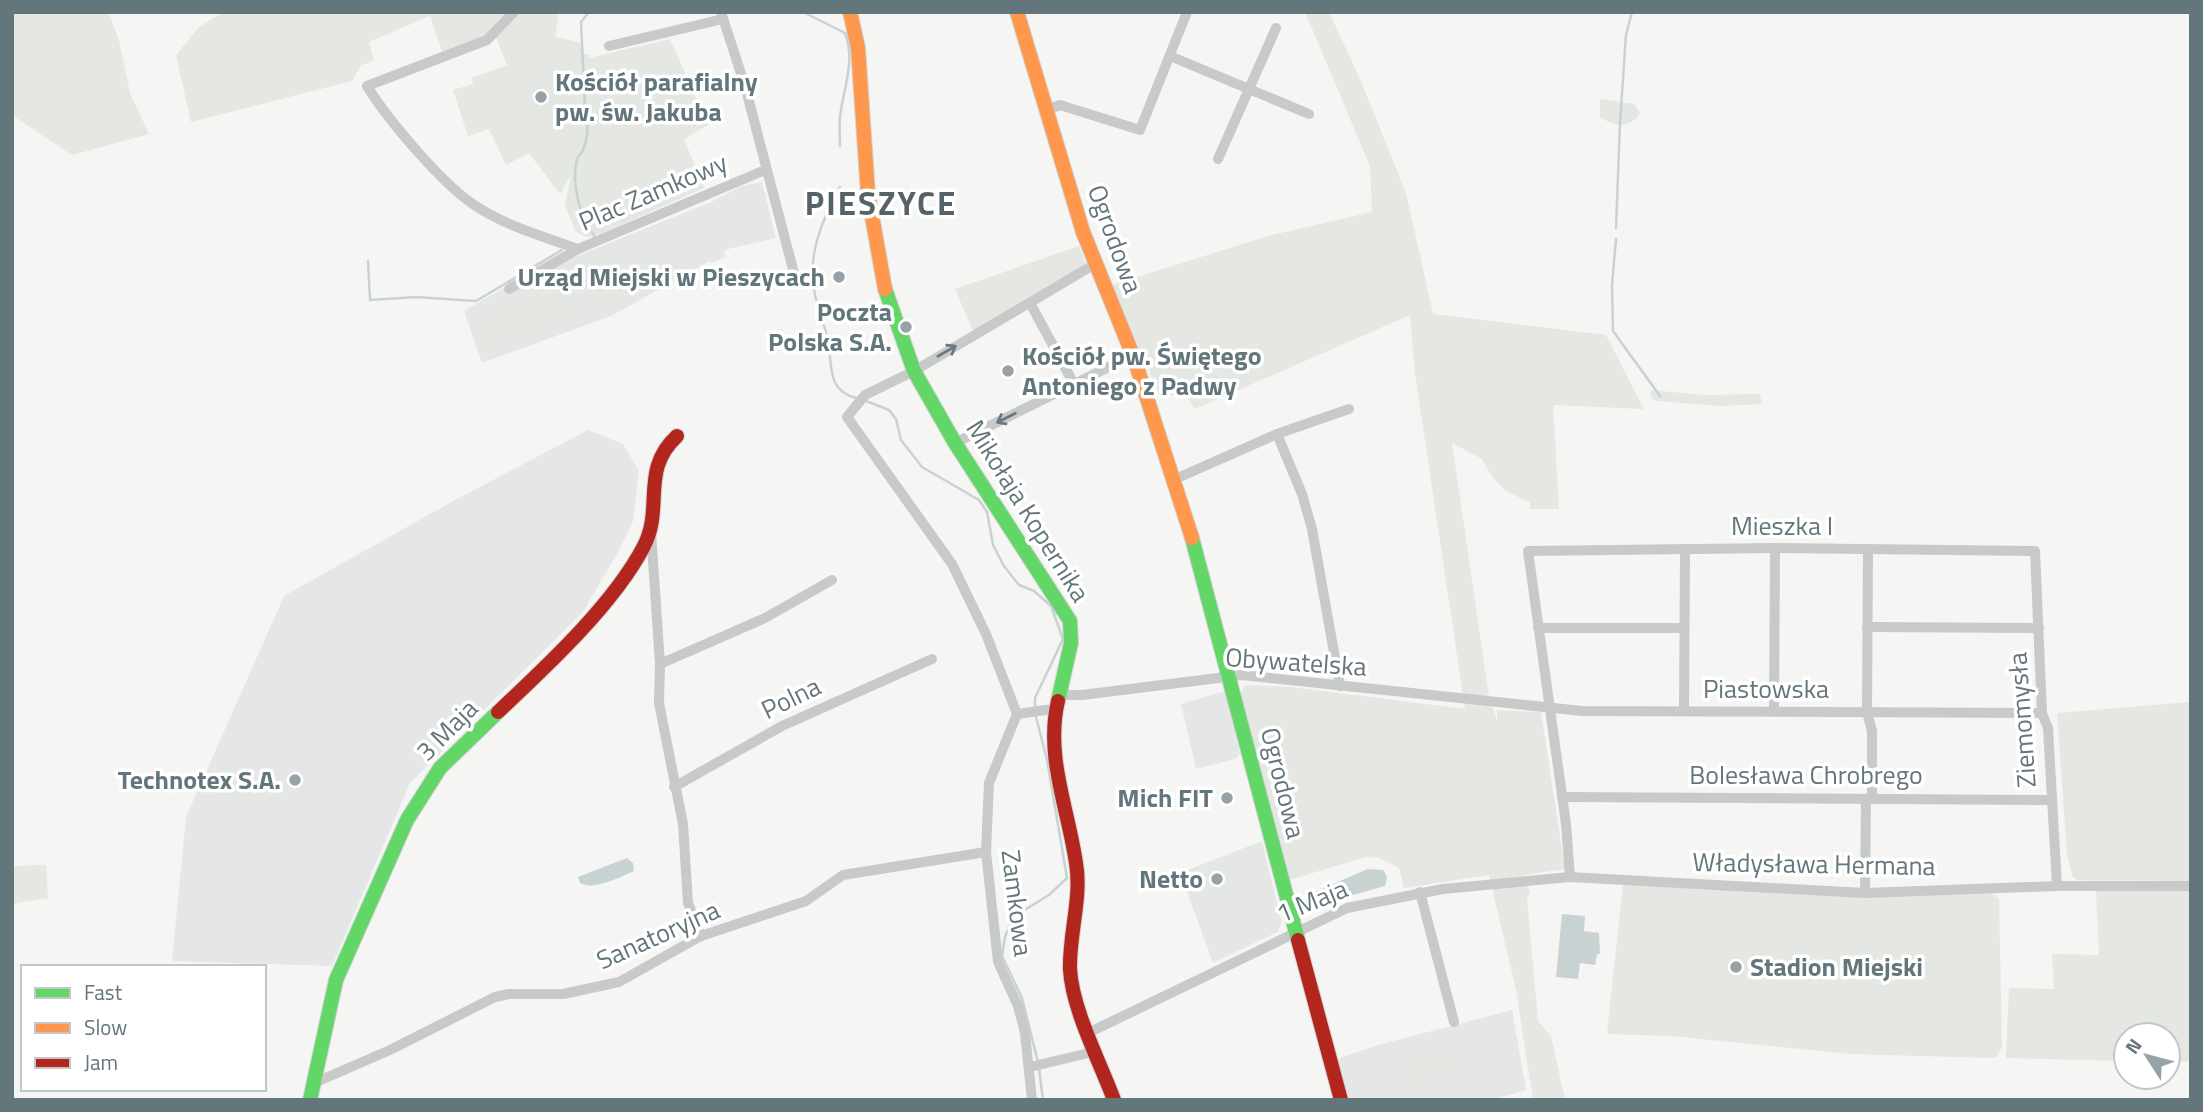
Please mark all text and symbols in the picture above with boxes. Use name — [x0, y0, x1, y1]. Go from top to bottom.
place label: Kościół parafialny pw. św. Jakuba — [555, 62, 758, 131]
marker: Kościół parafialny pw. św. Jakuba — [533, 89, 549, 105]
street label: Plac Zamkowy — [572, 143, 733, 240]
district label: PIESZYCE — [805, 178, 957, 228]
street label: Ogrodowa — [1078, 179, 1153, 299]
place label: Urząd Miejski w Pieszycach — [517, 257, 825, 296]
marker: Urząd Miejski w Pieszycach — [831, 269, 847, 285]
place label: Poczta Polska S.A. — [768, 292, 892, 361]
marker: Poczta Polska S.A. — [898, 319, 914, 335]
place label: Kościół pw. Świętego Antoniego z Padwy — [1022, 336, 1261, 405]
one-way arrow — [936, 344, 956, 358]
marker: Kościół pw. Świętego Antoniego z Padwy — [1000, 363, 1016, 379]
one-way arrow — [996, 411, 1017, 425]
street label: Mikołaja Kopernika — [957, 412, 1100, 609]
street label: Mieszka I — [1731, 506, 1833, 545]
street label: Obywatelska — [1224, 637, 1368, 686]
street label: Ziemomysła — [1997, 651, 2046, 789]
street label: Polna — [754, 666, 827, 729]
street label: Piastowska — [1703, 669, 1829, 708]
street label: 3 Maja — [407, 690, 487, 770]
street label: Ogrodowa — [1251, 723, 1316, 842]
street label: Bolesława Chrobrego — [1689, 755, 1923, 794]
place label: Technotex S.A. — [118, 760, 281, 799]
marker: Technotex S.A. — [287, 772, 303, 788]
place label: Mich FIT — [1117, 778, 1213, 817]
marker: Mich FIT — [1219, 790, 1235, 806]
street label: Władysława Hermana — [1692, 842, 1936, 885]
street label: Zamkowa — [992, 847, 1043, 958]
place label: Netto — [1139, 859, 1203, 898]
street label: 1 Maja — [1270, 869, 1353, 932]
marker: Netto — [1209, 871, 1225, 887]
street label: Sanatoryjna — [590, 890, 726, 979]
place label: Stadion Miejski — [1750, 947, 1923, 986]
marker: Stadion Miejski — [1728, 959, 1744, 975]
legend — [21, 965, 266, 1091]
text: Fast — [84, 976, 123, 1008]
text: Slow — [84, 1011, 127, 1043]
north arrow — [2112, 1021, 2182, 1091]
text: N — [2117, 1032, 2148, 1060]
text: Jam — [84, 1046, 118, 1078]

